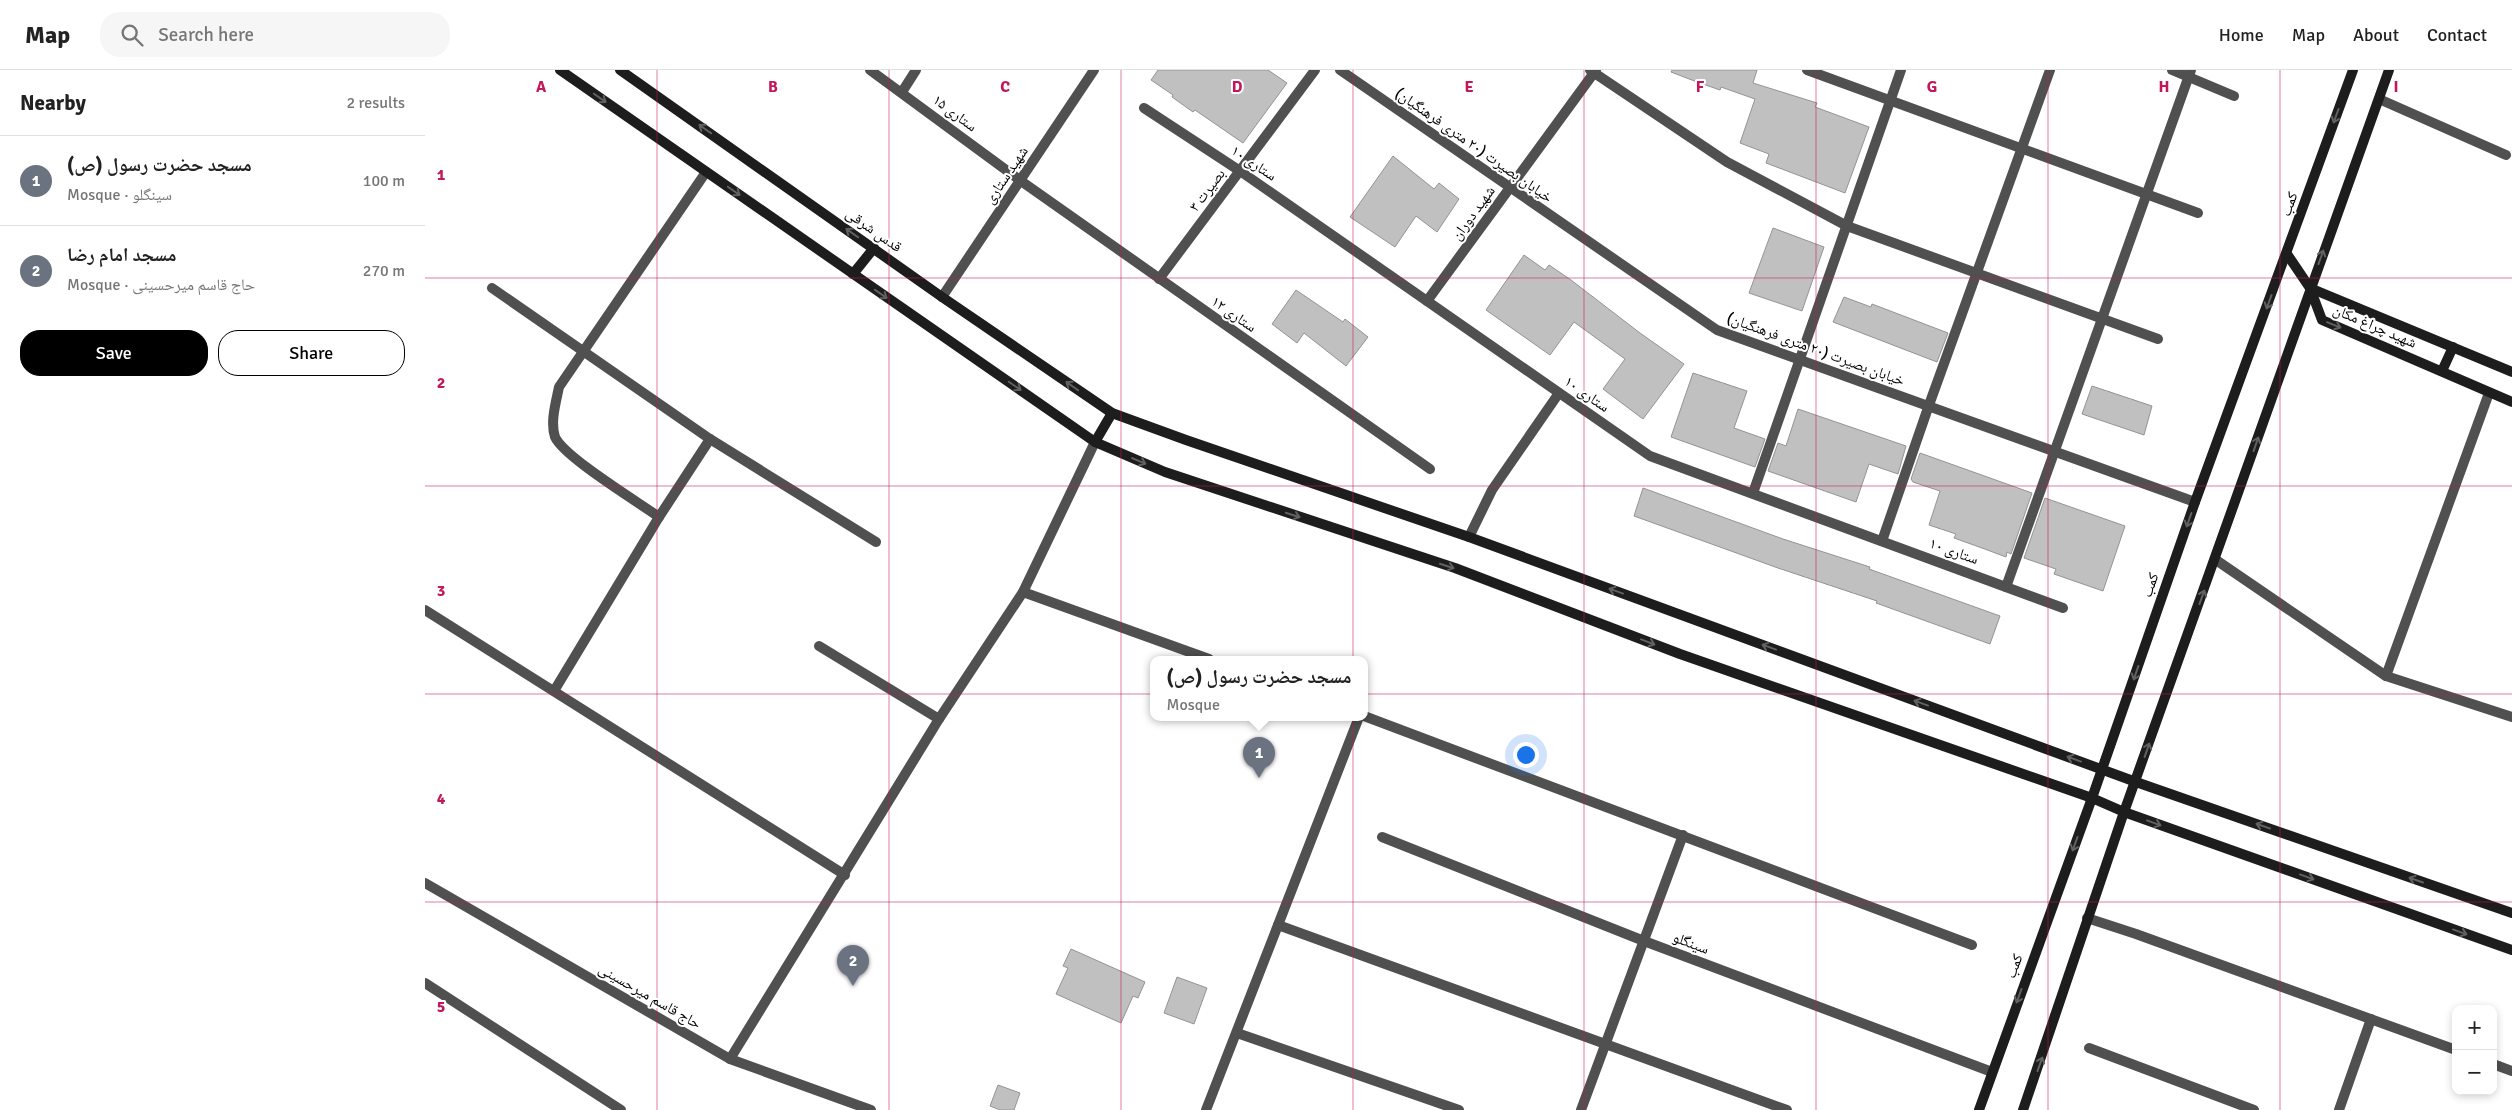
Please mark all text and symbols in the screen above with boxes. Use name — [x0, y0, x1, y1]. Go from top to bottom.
search box — [100, 12, 450, 57]
text: Map — [25, 20, 70, 50]
icon: search — [118, 21, 146, 49]
text: Search here — [158, 23, 254, 47]
text: Home — [2219, 24, 2264, 46]
text: Map — [2292, 24, 2325, 46]
text: About — [2353, 24, 2399, 46]
text: Contact — [2427, 24, 2487, 46]
text: A — [536, 77, 547, 97]
text: B — [768, 77, 778, 97]
text: C — [1000, 77, 1010, 97]
text: D — [1232, 77, 1243, 97]
text: E — [1464, 77, 1474, 97]
text: F — [1696, 77, 1705, 97]
text: G — [1927, 77, 1937, 97]
text: H — [2159, 77, 2169, 97]
text: I — [2393, 77, 2399, 97]
street label: خیابان بصیرت (۲۰ متری فرهنگیان) — [1391, 84, 1556, 207]
text: Nearby — [20, 90, 86, 116]
street label: ستاری ۱۵ — [929, 90, 981, 136]
text: 2 results — [346, 93, 405, 113]
one-way arrow — [593, 93, 607, 103]
one-way arrow — [2331, 108, 2340, 123]
one-way arrow — [698, 124, 712, 134]
street label: ستاری ۱۰ — [1227, 141, 1280, 186]
street label: شهید ستاری — [980, 143, 1033, 208]
text: مسجد حضرت رسول (ص) — [67, 153, 252, 177]
text: 1 — [437, 165, 446, 185]
street label: بصیرت ۳ — [1185, 165, 1229, 215]
text: 1 — [32, 171, 40, 191]
text: 100 m — [363, 171, 405, 191]
street label: شهید دوران — [1447, 182, 1500, 244]
text: Mosque · سینگلو — [67, 185, 172, 205]
one-way arrow — [726, 186, 740, 196]
street label: کمب — [2276, 189, 2302, 219]
street label: قدس شرقی — [842, 204, 906, 257]
one-way arrow — [845, 228, 859, 238]
text: مسجد امام رضا — [67, 243, 176, 267]
one-way arrow — [2317, 250, 2326, 266]
text: 2 — [32, 261, 40, 281]
text: 270 m — [363, 261, 405, 281]
text: Mosque · حاج قاسم میرحسینی — [67, 275, 255, 295]
one-way arrow — [874, 289, 888, 299]
street label: ستاری ۱۲ — [1207, 292, 1260, 337]
one-way arrow — [2264, 294, 2273, 309]
street label: شهید چراغ مکان — [2330, 300, 2420, 353]
street label: خیابان بصیرت (۲۰ متری فرهنگیان) — [1724, 308, 1908, 391]
one-way arrow — [2326, 321, 2341, 331]
button: Save — [20, 330, 208, 376]
button: Share — [218, 330, 405, 376]
street label: ستاری ۱۰ — [1560, 372, 1613, 417]
text: 2 — [437, 373, 445, 393]
one-way arrow — [1008, 381, 1022, 391]
one-way arrow — [1065, 381, 1079, 391]
one-way arrow — [2252, 437, 2261, 452]
one-way arrow — [1132, 458, 1147, 467]
one-way arrow — [1285, 510, 1301, 520]
one-way arrow — [2184, 512, 2193, 527]
street label: ستاری ۱۰ — [1927, 534, 1981, 569]
one-way arrow — [1439, 562, 1454, 571]
street label: کمب — [2137, 570, 2163, 600]
text: 3 — [437, 581, 445, 601]
one-way arrow — [1609, 586, 1624, 595]
one-way arrow — [2198, 590, 2207, 605]
one-way arrow — [1640, 638, 1655, 647]
one-way arrow — [1761, 642, 1777, 651]
popup — [1150, 656, 1368, 721]
text: مسجد حضرت رسول (ص) — [1167, 665, 1351, 689]
one-way arrow — [2130, 665, 2140, 681]
text: Mosque — [1167, 695, 1220, 715]
one-way arrow — [1914, 698, 1929, 707]
pin: 1 — [1243, 737, 1275, 778]
your location — [1513, 742, 1539, 768]
one-way arrow — [2143, 743, 2152, 758]
one-way arrow — [2067, 754, 2082, 763]
text: 4 — [437, 789, 446, 809]
one-way arrow — [2146, 819, 2161, 828]
one-way arrow — [2256, 821, 2271, 830]
one-way arrow — [2070, 836, 2079, 851]
one-way arrow — [2299, 873, 2314, 882]
one-way arrow — [2409, 875, 2425, 884]
one-way arrow — [2452, 927, 2468, 937]
street label: سینگلو — [1670, 928, 1712, 958]
pin: 2 — [837, 945, 869, 986]
street label: کمب — [2001, 951, 2027, 981]
street label: حاج قاسم میرحسینی — [595, 959, 705, 1034]
one-way arrow — [2014, 988, 2023, 1004]
text: 5 — [437, 997, 445, 1017]
map controls — [2452, 1005, 2497, 1095]
button: + — [2452, 1005, 2497, 1050]
button: − — [2452, 1050, 2497, 1095]
one-way arrow — [2036, 1057, 2045, 1072]

